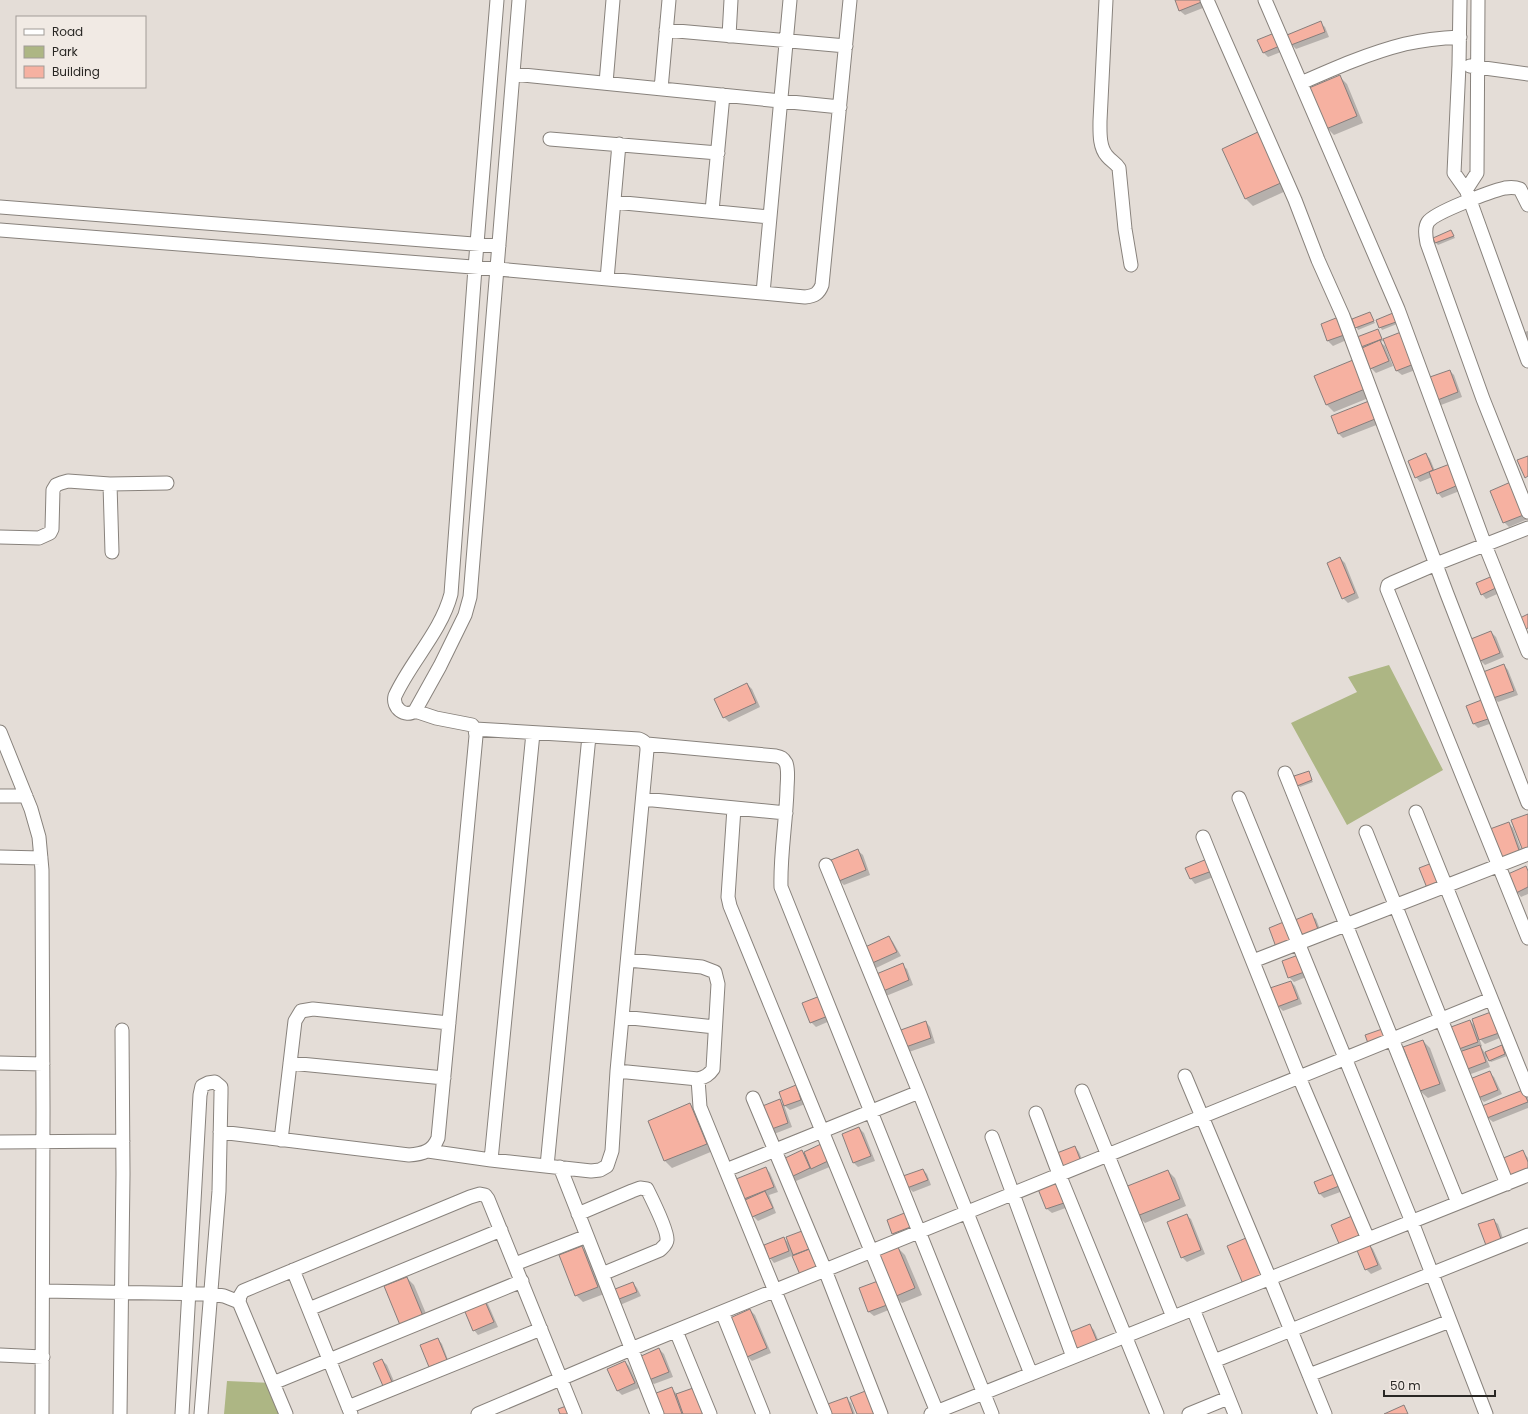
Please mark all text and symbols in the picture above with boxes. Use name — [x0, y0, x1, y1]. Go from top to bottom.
legend — [16, 16, 146, 88]
text: Road — [52, 23, 83, 40]
text: Park — [52, 43, 79, 60]
text: Building — [52, 63, 100, 80]
scale bar — [1384, 1372, 1495, 1398]
text: 50 m — [1390, 1377, 1421, 1394]

